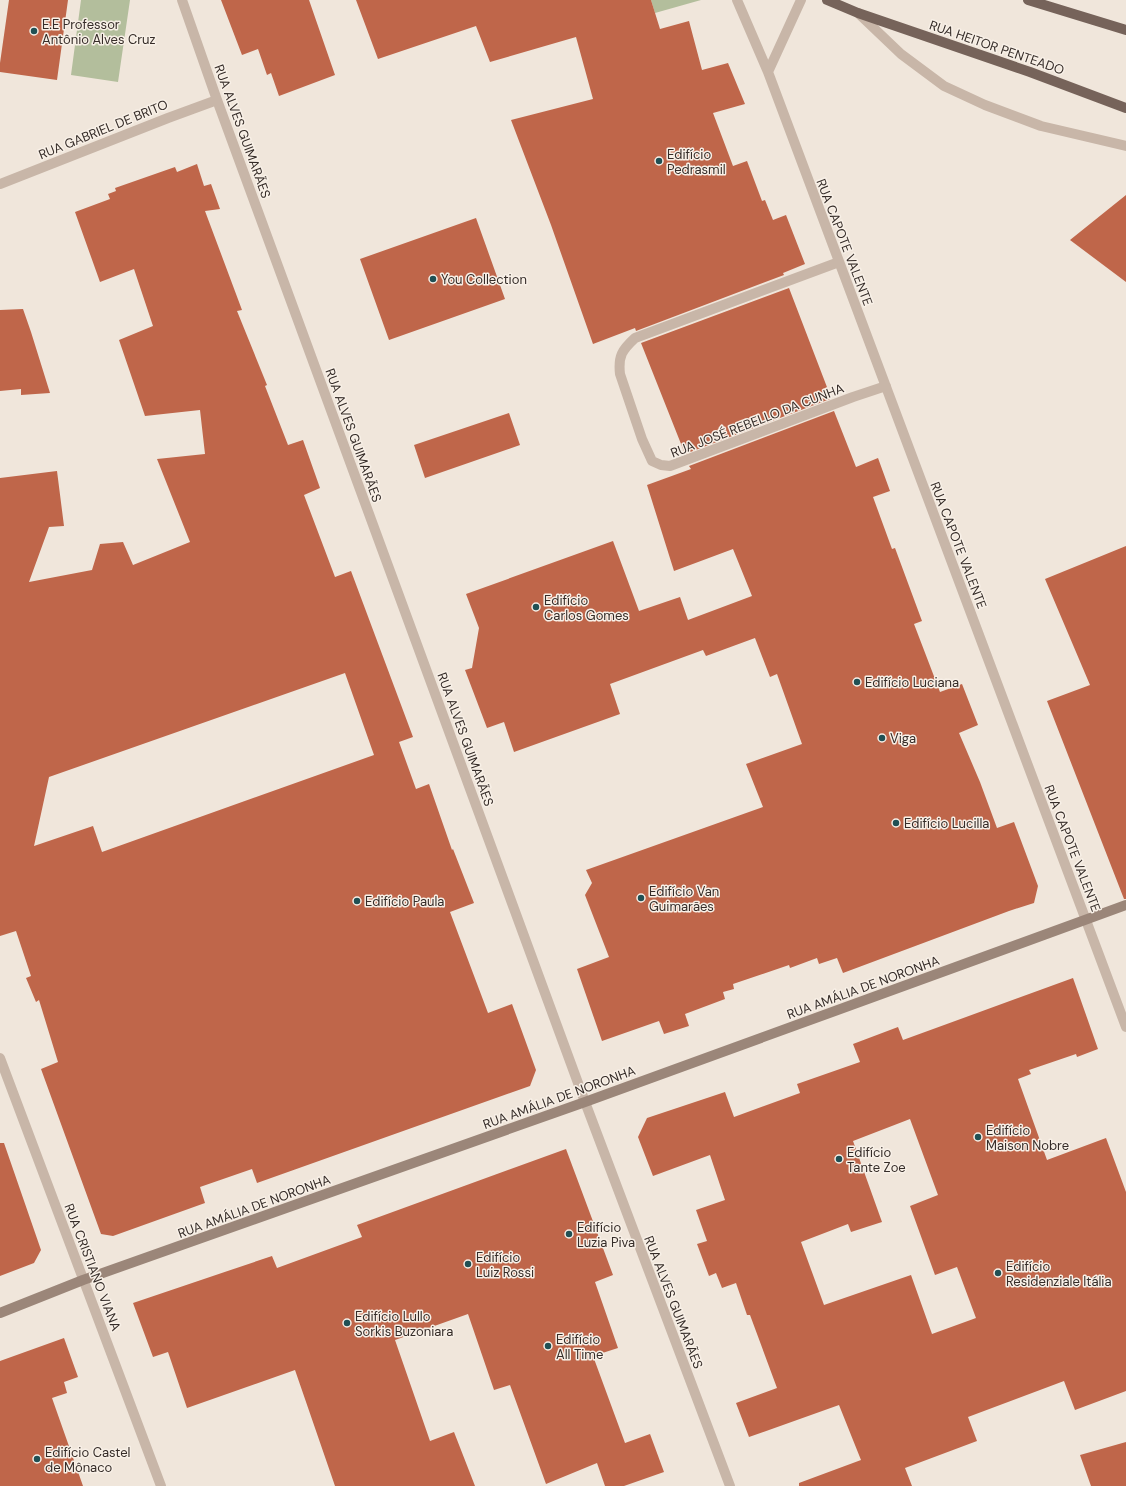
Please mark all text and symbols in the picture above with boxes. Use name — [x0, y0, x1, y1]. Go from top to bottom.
place label: E.E Professor Antônio Alves Cruz — [42, 16, 155, 48]
street label: RUA HEITOR PENTEADO — [927, 16, 1066, 79]
marker: E.E Professor Antônio Alves Cruz — [29, 26, 39, 36]
street label: RUA ALVES GUIMARÃES — [210, 62, 275, 200]
street label: RUA GABRIEL DE BRITO — [36, 96, 170, 163]
place label: Edifício Pedrasmil — [667, 146, 726, 178]
marker: Edifício Pedrasmil — [654, 156, 664, 166]
street label: RUA CAPOTE VALENTE — [812, 176, 877, 308]
place label: You Collection — [441, 271, 527, 288]
marker: You Collection — [428, 274, 438, 284]
street label: RUA ALVES GUIMARÃES — [321, 366, 386, 504]
street label: RUA JOSÉ REBELLO DA CUNHA — [668, 378, 847, 461]
street label: RUA CAPOTE VALENTE — [926, 479, 991, 611]
place label: Edifício Carlos Gomes — [544, 592, 629, 624]
marker: Edifício Carlos Gomes — [531, 602, 541, 612]
street label: RUA ALVES GUIMARÃES — [433, 670, 498, 808]
place label: Edifício Luciana — [865, 674, 959, 691]
marker: Edifício Luciana — [852, 677, 862, 687]
place label: Viga — [890, 730, 916, 747]
marker: Viga — [877, 733, 887, 743]
street label: RUA CAPOTE VALENTE — [1040, 782, 1105, 914]
place label: Edifício Lucilla — [904, 815, 989, 832]
marker: Edifício Lucilla — [891, 818, 901, 828]
place label: Edifício Van Guimarães — [649, 883, 719, 915]
place label: Edifício Paula — [365, 893, 444, 910]
marker: Edifício Van Guimarães — [636, 893, 646, 903]
marker: Edifício Paula — [352, 896, 362, 906]
street label: RUA AMÁLIA DE NORONHA — [784, 951, 942, 1023]
street label: RUA AMÁLIA DE NORONHA — [480, 1061, 638, 1133]
place label: Edifício Maison Nobre — [986, 1122, 1069, 1154]
marker: Edifício Maison Nobre — [973, 1132, 983, 1142]
place label: Edifício Tante Zoe — [847, 1144, 906, 1176]
marker: Edifício Tante Zoe — [834, 1154, 844, 1164]
street label: RUA AMÁLIA DE NORONHA — [175, 1170, 333, 1242]
street label: RUA CRISTIANO VIANA — [60, 1201, 125, 1333]
place label: Edifício Luzia Piva — [577, 1219, 635, 1251]
marker: Edifício Luzia Piva — [564, 1229, 574, 1239]
street label: RUA ALVES GUIMARÃES — [640, 1233, 707, 1371]
place label: Edifício Luiz Rossi — [476, 1249, 534, 1281]
place label: Edifício Residenziale Itália — [1006, 1258, 1112, 1290]
marker: Edifício Luiz Rossi — [463, 1259, 473, 1269]
marker: Edifício Residenziale Itália — [993, 1268, 1003, 1278]
place label: Edifício Lullo Sorkis Buzoniara — [355, 1308, 453, 1340]
marker: Edifício Lullo Sorkis Buzoniara — [342, 1318, 352, 1328]
place label: Edifício All Time — [556, 1331, 603, 1363]
marker: Edifício All Time — [543, 1341, 553, 1351]
place label: Edifício Castel de Mônaco — [45, 1444, 131, 1476]
marker: Edifício Castel de Mônaco — [32, 1454, 42, 1464]

